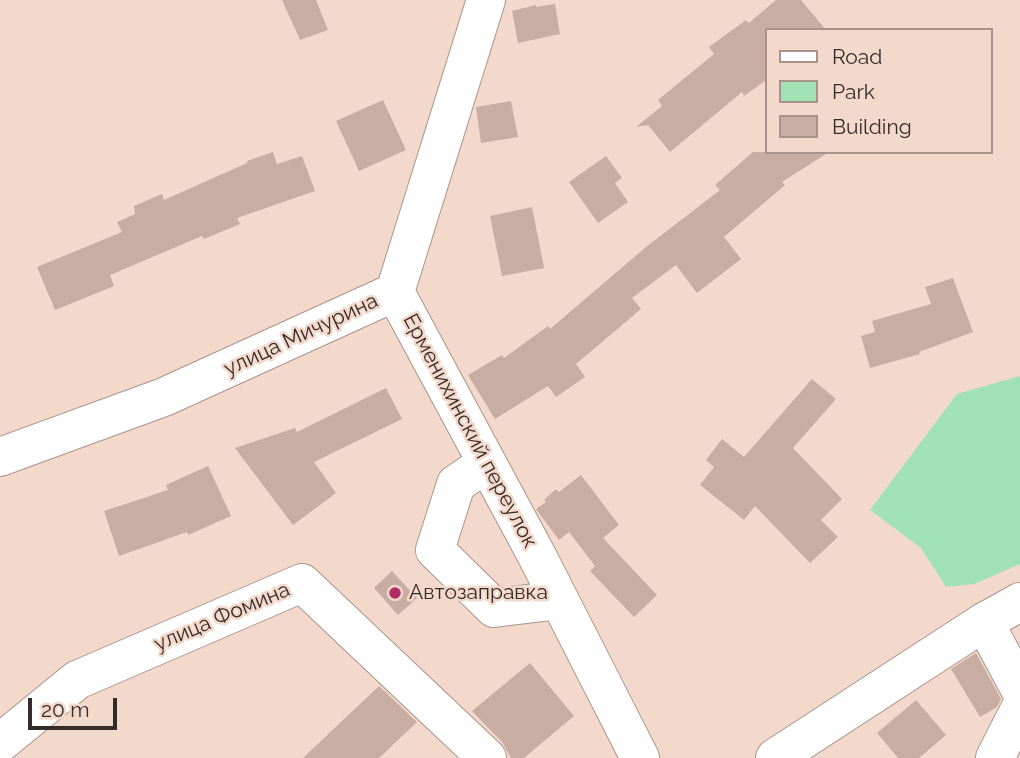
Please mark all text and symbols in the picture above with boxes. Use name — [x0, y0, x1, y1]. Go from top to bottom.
legend — [764, 28, 992, 154]
text: Road — [832, 44, 882, 69]
text: Park — [832, 79, 875, 104]
text: Building — [832, 114, 912, 139]
street label: улица Мичурина — [220, 288, 382, 382]
street label: Ерменихинский переулок — [398, 310, 542, 552]
street label: улица Фомина — [150, 577, 294, 657]
place label: Автозаправка — [409, 580, 548, 606]
marker: Автозаправка — [387, 585, 403, 601]
scale bar — [32, 684, 121, 728]
text: 20 m — [41, 697, 89, 722]

